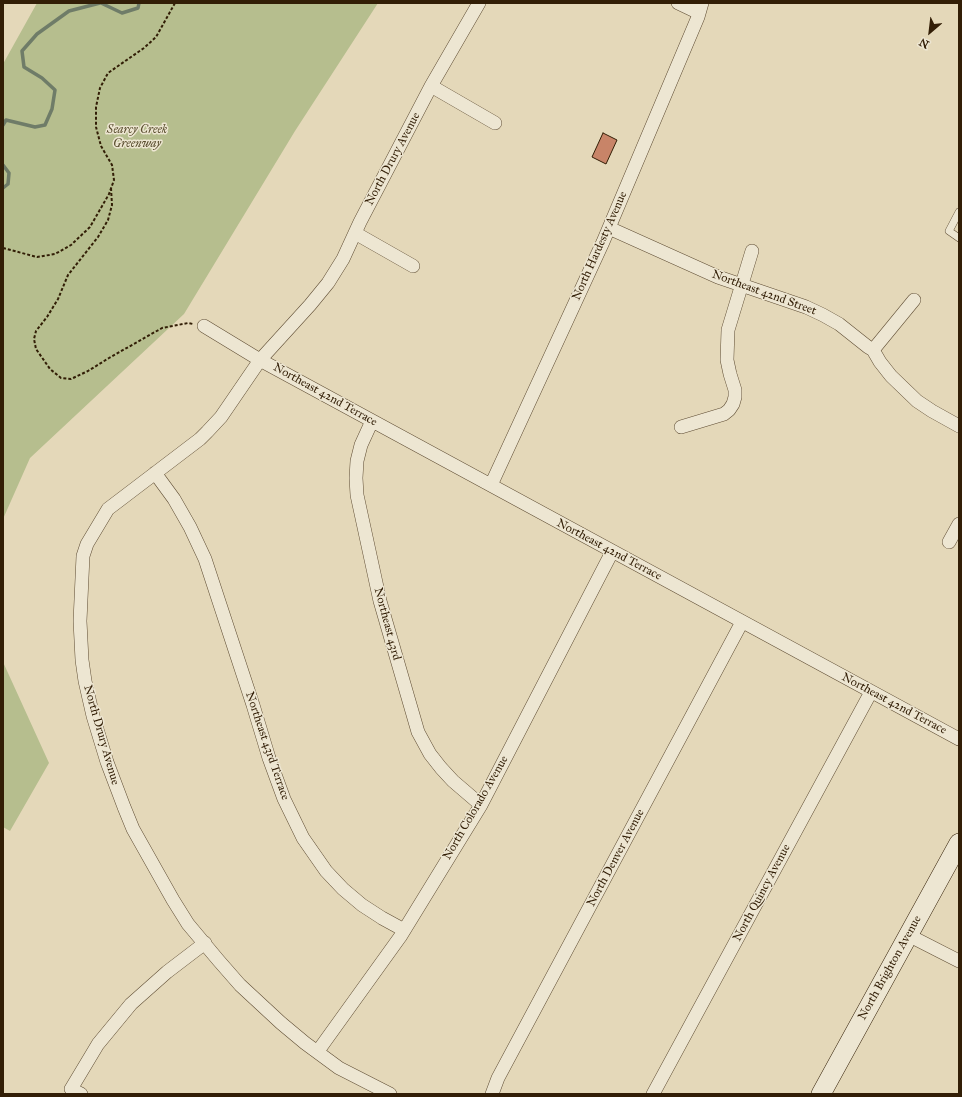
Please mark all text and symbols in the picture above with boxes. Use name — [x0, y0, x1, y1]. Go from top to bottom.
north arrow — [910, 12, 950, 52]
text: N — [917, 35, 931, 51]
street label: North Drury Avenue — [362, 110, 424, 208]
park label: Searcy Creek Greenway — [107, 123, 167, 151]
street label: North Hardesty Avenue — [569, 189, 631, 303]
street label: Northeast 42nd Street — [710, 267, 818, 319]
street label: Northeast 42nd Terrace — [270, 360, 380, 430]
street label: Northeast 42nd Terrace — [554, 516, 664, 584]
street label: Northeast 43rd — [370, 586, 404, 662]
street label: Northeast 42nd Terrace — [839, 670, 949, 738]
street label: North Drury Avenue — [80, 683, 122, 787]
street label: Northeast 43rd Terrace — [242, 690, 292, 802]
street label: North Colorado Avenue — [440, 753, 512, 863]
street label: North Denver Avenue — [584, 807, 648, 909]
street label: North Quincy Avenue — [730, 842, 794, 944]
street label: North Brighton Avenue — [855, 913, 925, 1023]

